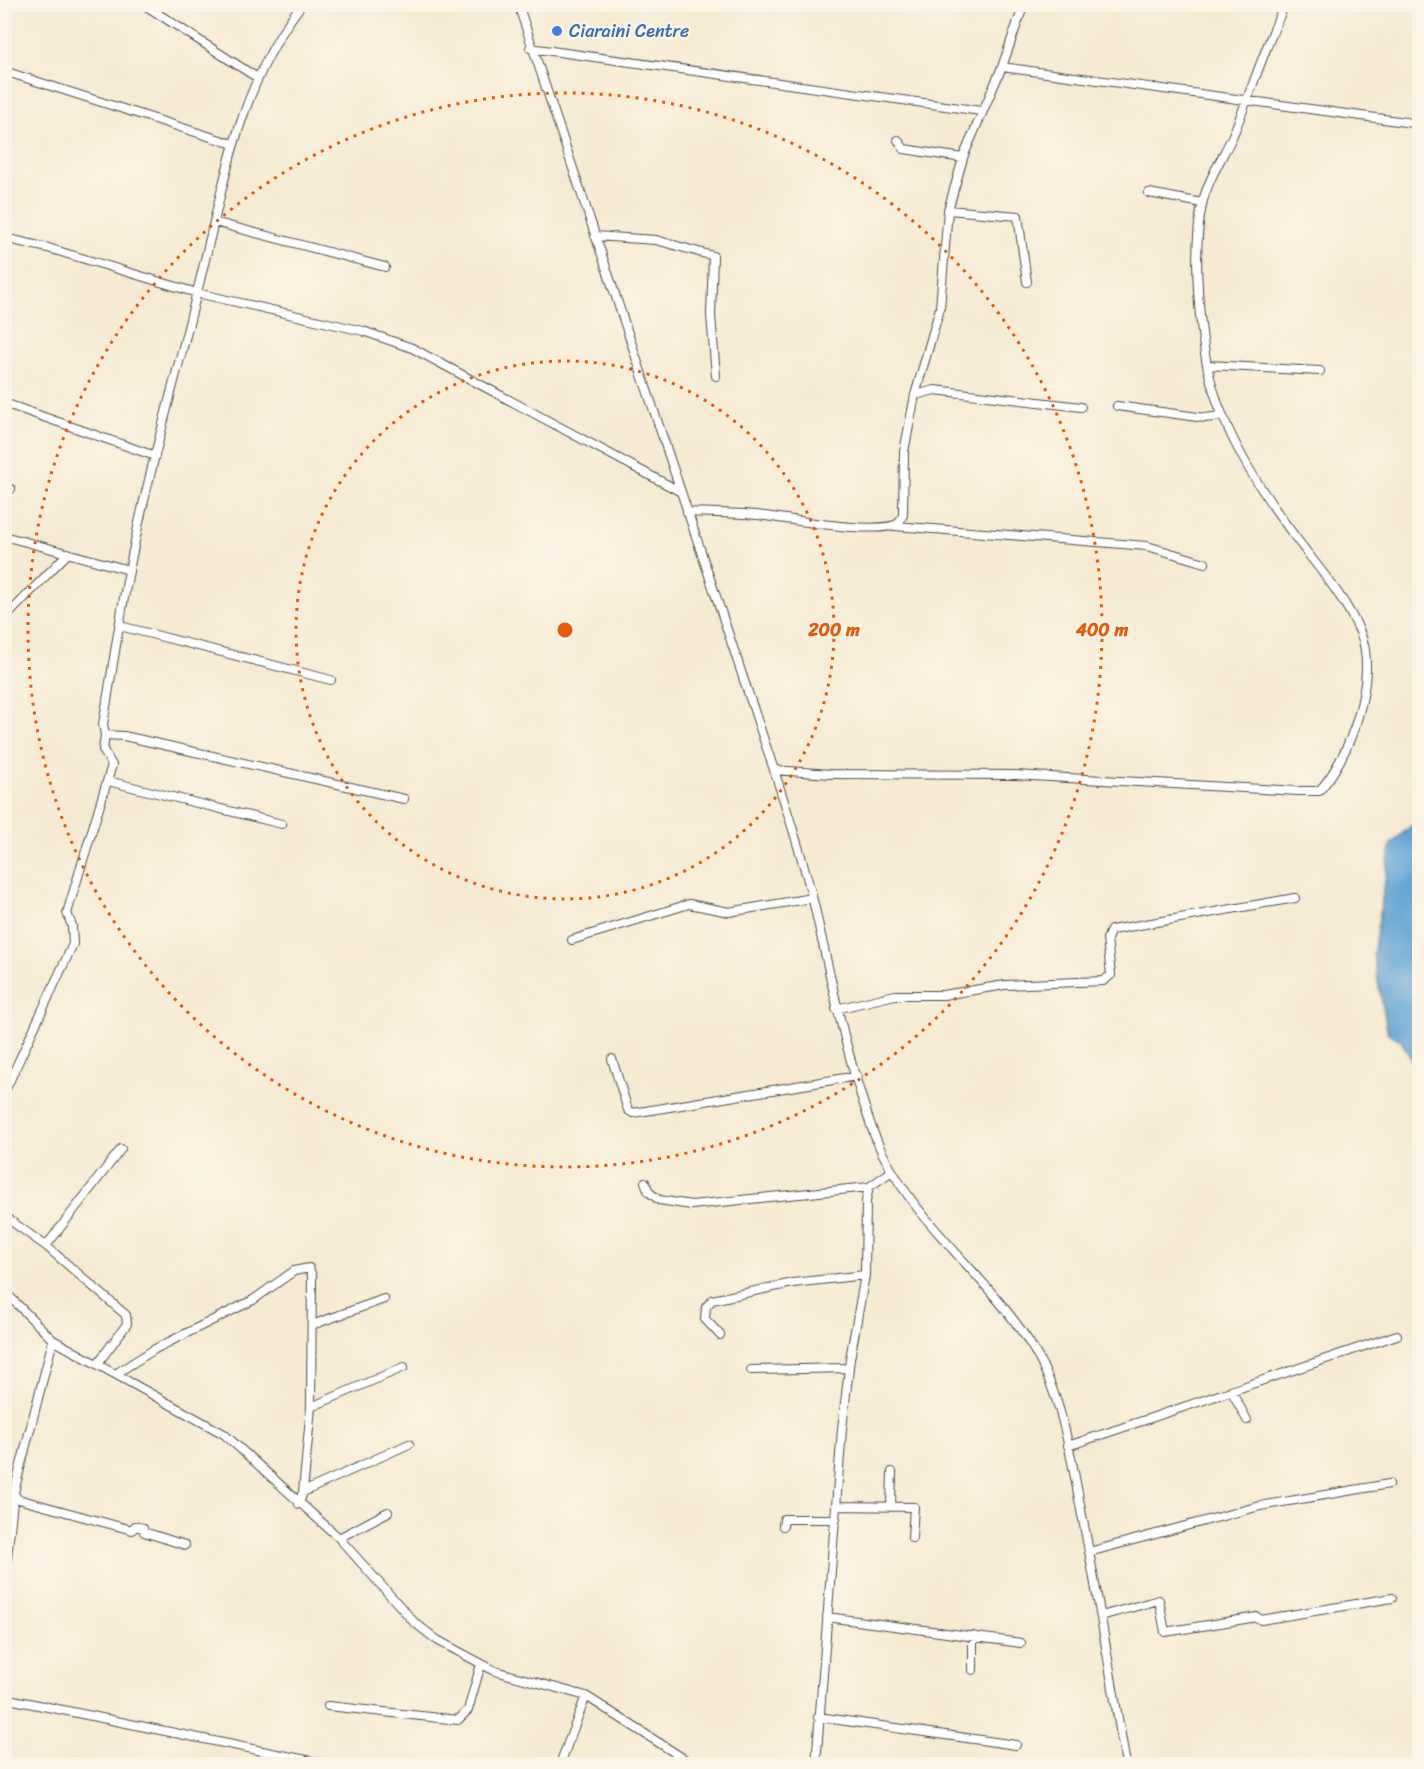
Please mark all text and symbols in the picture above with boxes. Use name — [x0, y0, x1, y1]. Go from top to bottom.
place label: Ciaraini Centre — [569, 15, 689, 47]
marker: Ciaraini Centre — [550, 24, 564, 38]
text: 200 m — [807, 614, 860, 646]
text: 400 m — [1075, 614, 1128, 646]
centre of rings — [555, 620, 575, 640]

